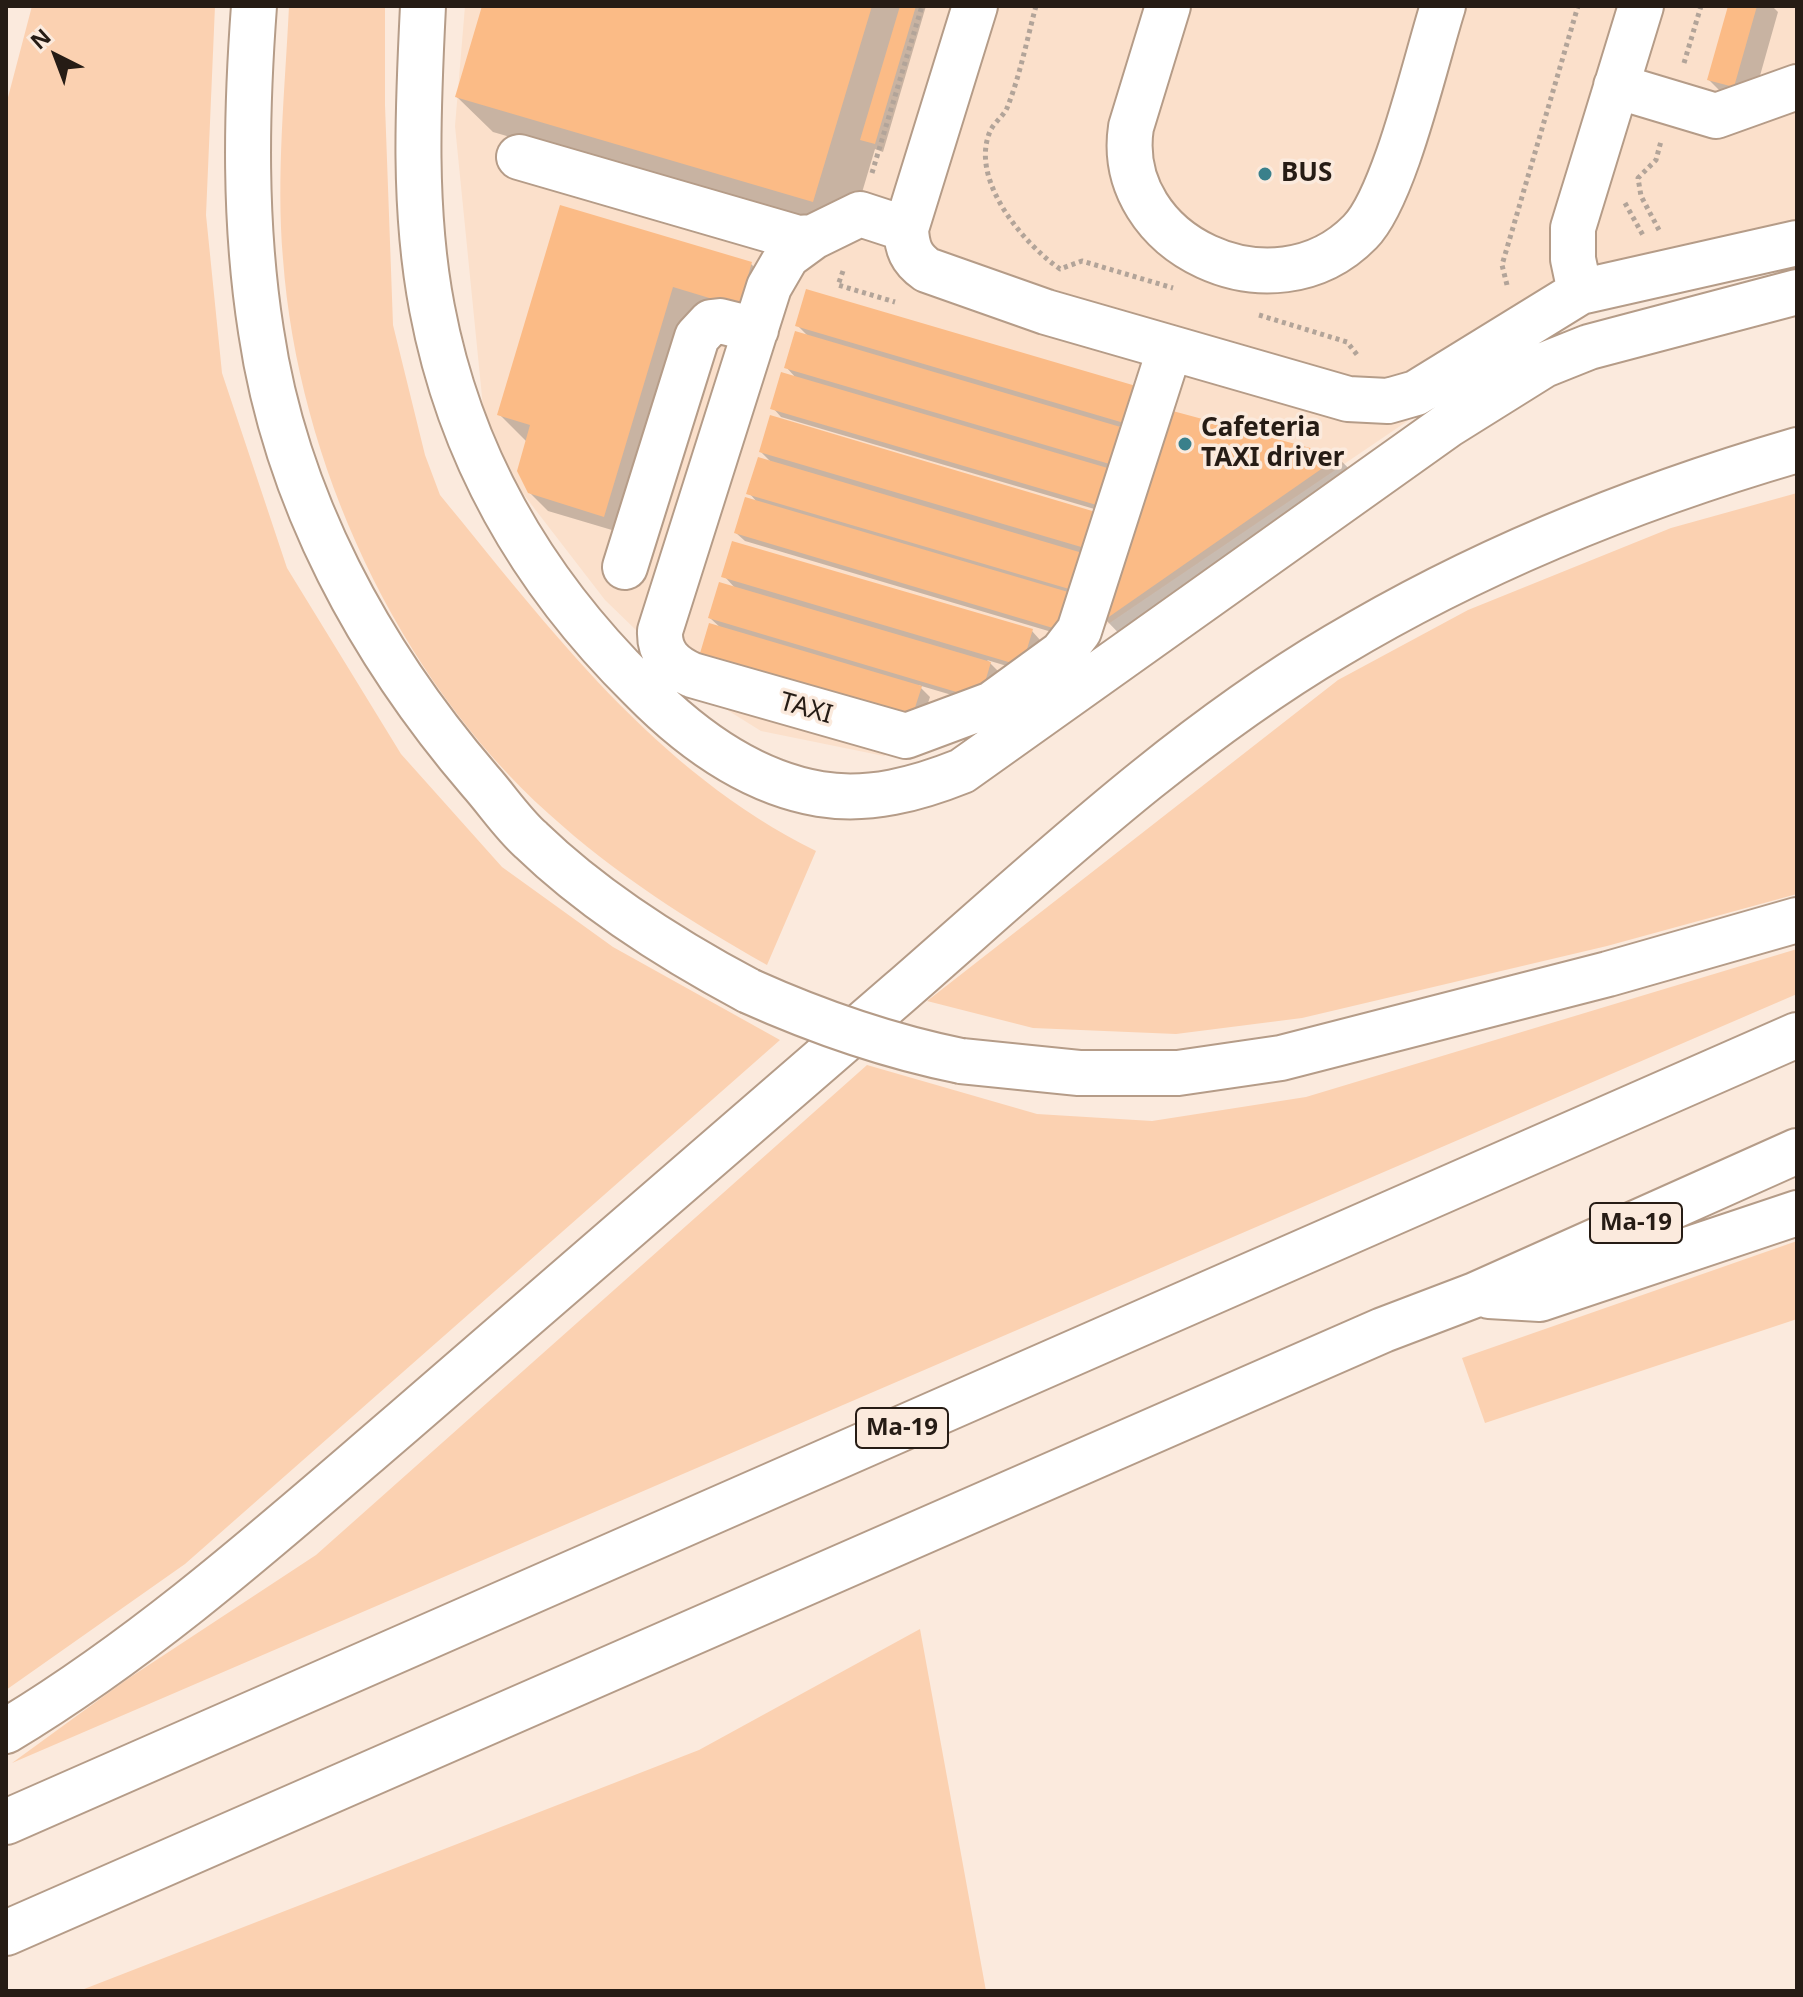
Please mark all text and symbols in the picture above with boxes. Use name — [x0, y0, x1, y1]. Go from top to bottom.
north arrow — [16, 16, 96, 96]
text: N — [23, 21, 57, 55]
place label: BUS — [1281, 158, 1332, 190]
marker: BUS — [1256, 165, 1274, 183]
place label: Cafeteria TAXI driver — [1201, 413, 1344, 474]
marker: Cafeteria TAXI driver — [1176, 435, 1194, 453]
street label: TAXI — [776, 687, 836, 731]
road number: Ma-19 — [1590, 1203, 1682, 1243]
road number: Ma-19 — [856, 1408, 948, 1448]

